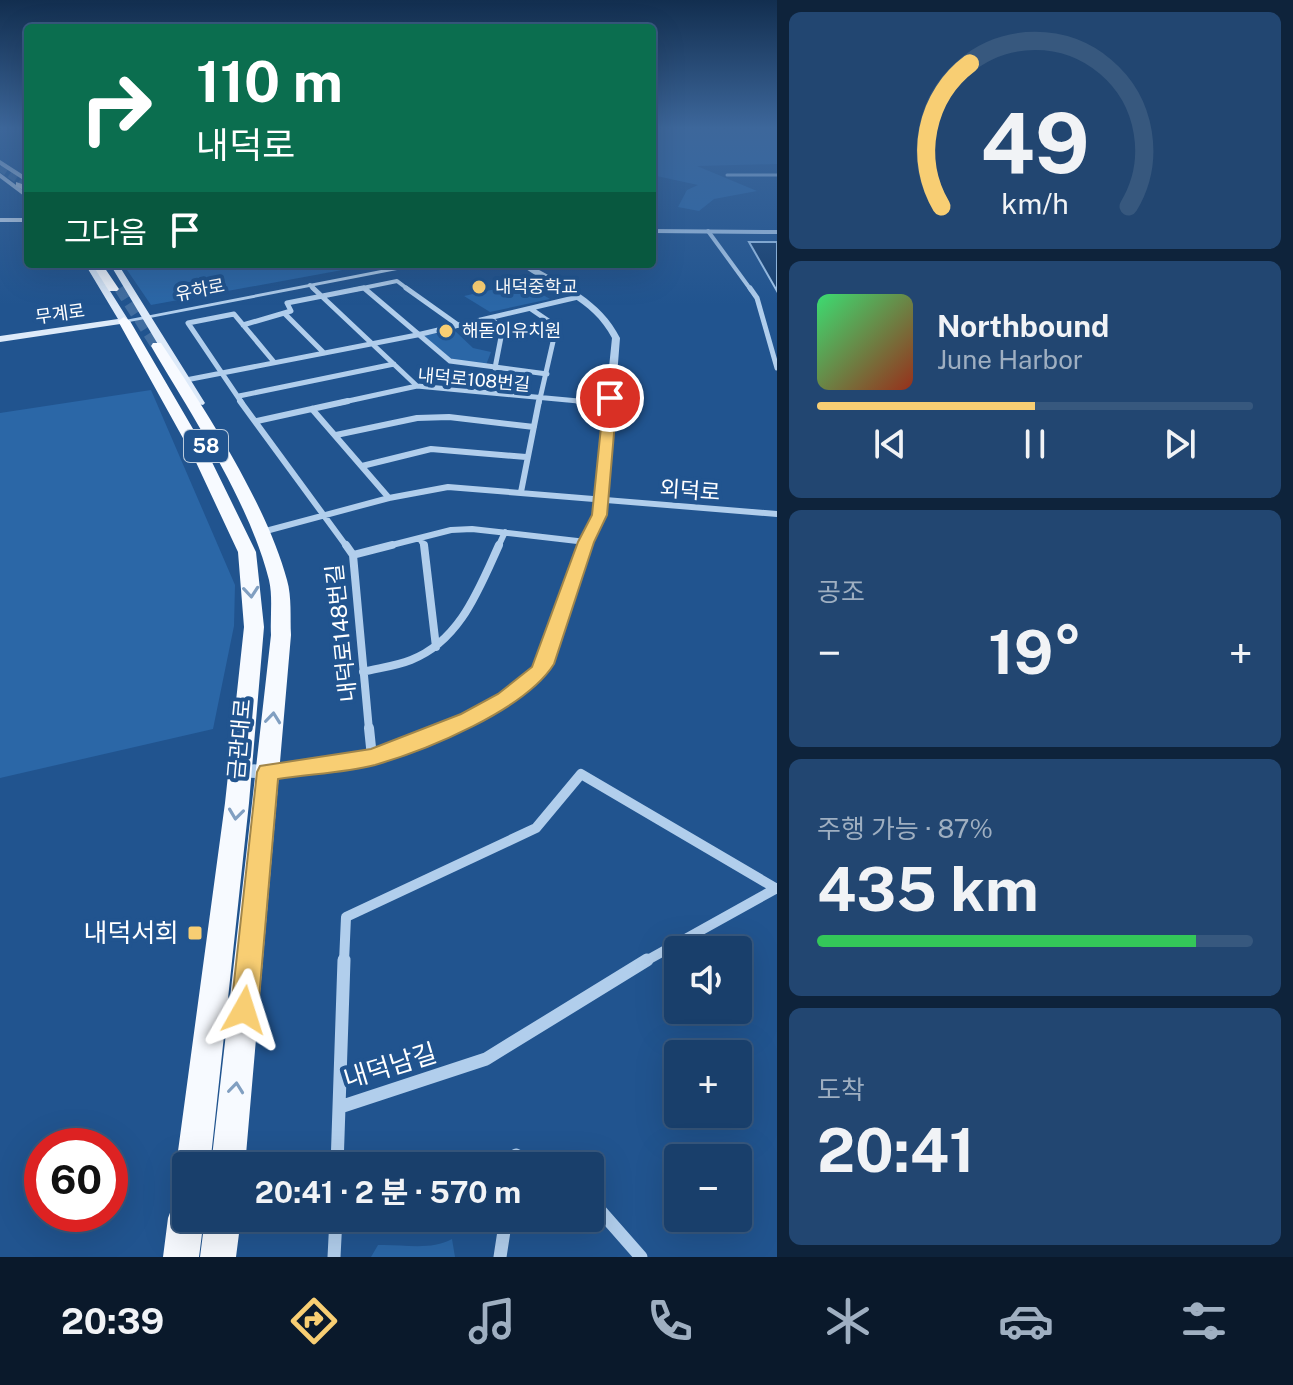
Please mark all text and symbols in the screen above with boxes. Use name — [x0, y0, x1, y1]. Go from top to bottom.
text: 110 m — [196, 49, 343, 115]
icon: right — [64, 56, 168, 160]
text: 49 — [980, 93, 1090, 191]
text: 내덕로 — [196, 124, 295, 166]
text: km/h — [1001, 187, 1069, 220]
icon: arrive — [163, 208, 207, 252]
text: 그다음 — [64, 214, 147, 250]
street label: 유하로 — [174, 274, 226, 305]
place label: 내덕중학교 — [495, 276, 578, 297]
marker: 내덕중학교 — [470, 278, 488, 296]
street label: 무계로 — [34, 300, 86, 327]
text: Northbound — [937, 308, 1109, 344]
place label: 해돋이유치원 — [462, 320, 561, 341]
marker: 해돋이유치원 — [437, 322, 455, 340]
text: June Harbor — [937, 344, 1083, 375]
street label: 내덕로108번길 — [417, 364, 531, 395]
pin — [576, 364, 644, 432]
icon: arrive — [588, 376, 632, 420]
icon: previous — [868, 422, 912, 466]
icon: pause — [1013, 422, 1057, 466]
icon: next — [1158, 422, 1202, 466]
road number: 58 — [184, 430, 228, 462]
street label: 외덕로 — [659, 475, 721, 505]
street label: 내덕로148번길 — [321, 563, 361, 703]
text: 공조 — [817, 576, 865, 607]
one-way arrow — [242, 586, 259, 599]
text: 19° — [988, 617, 1082, 688]
text: − — [817, 627, 841, 679]
text: + — [1229, 627, 1253, 679]
street label: 금관대로 — [223, 698, 255, 780]
one-way arrow — [265, 711, 282, 724]
one-way arrow — [228, 807, 245, 820]
text: 주행 가능 · 87% — [817, 813, 993, 844]
text: 435 km — [817, 854, 1039, 925]
place label: 내덕서희 — [83, 917, 179, 948]
marker: 내덕서희 — [186, 924, 204, 942]
map controls — [664, 936, 752, 1232]
button: sound — [664, 936, 752, 1024]
position arrow — [202, 968, 286, 1052]
street label: 내덕남길 — [340, 1037, 440, 1094]
button: + — [664, 1040, 752, 1128]
text: 도착 — [817, 1074, 865, 1105]
one-way arrow — [227, 1081, 244, 1094]
text: 20:41 — [817, 1115, 975, 1186]
speed limit sign: 60 — [24, 1128, 128, 1232]
button: − — [664, 1144, 752, 1232]
text: 20:41 · 2 분 · 570 m — [255, 1174, 521, 1210]
icon: directions — [286, 1293, 342, 1349]
icon: music — [464, 1293, 520, 1349]
icon: phone — [642, 1293, 698, 1349]
icon: climate — [820, 1293, 876, 1349]
icon: car — [998, 1293, 1054, 1349]
icon: filters — [1176, 1293, 1232, 1349]
text: 20:39 — [61, 1300, 164, 1342]

